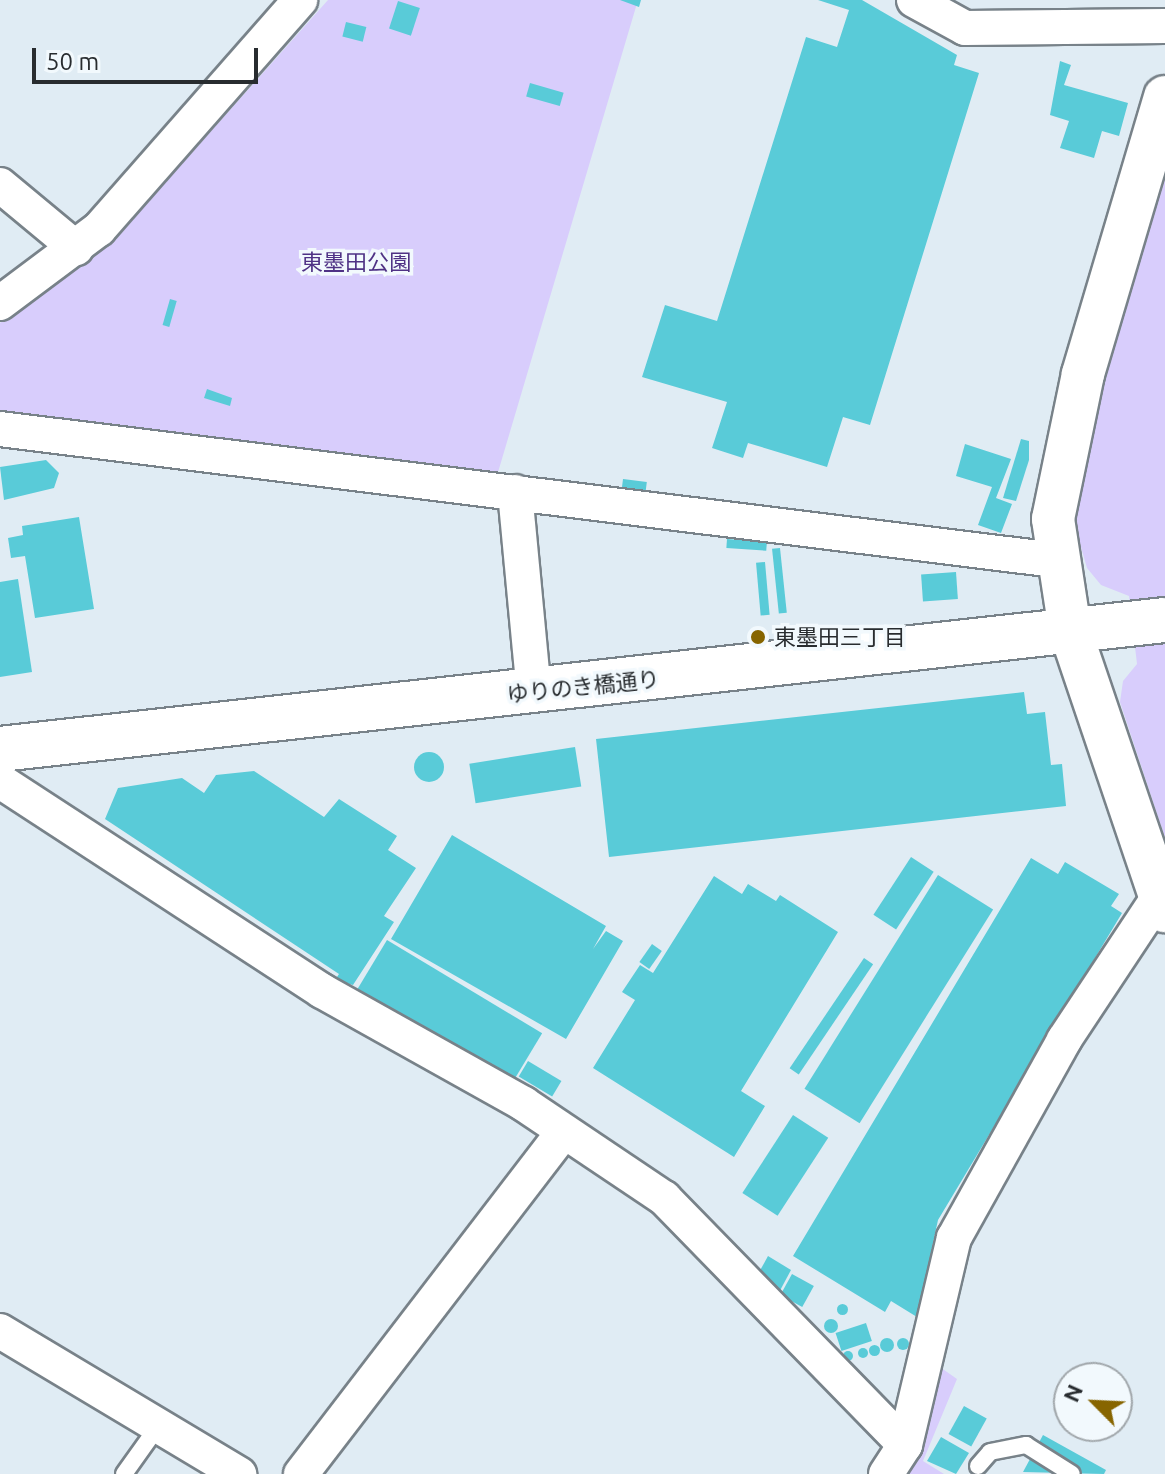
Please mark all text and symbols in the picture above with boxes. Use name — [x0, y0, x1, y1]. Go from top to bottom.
scale bar — [36, 32, 262, 82]
text: 50 m — [46, 48, 99, 75]
park label: 東墨田公園 — [301, 249, 411, 275]
place label: 東墨田三丁目 — [774, 624, 906, 650]
marker: 東墨田三丁目 — [749, 628, 767, 646]
street label: ゆりのき橋通り — [505, 665, 661, 707]
north arrow — [1053, 1362, 1133, 1442]
text: N — [1058, 1380, 1087, 1405]

